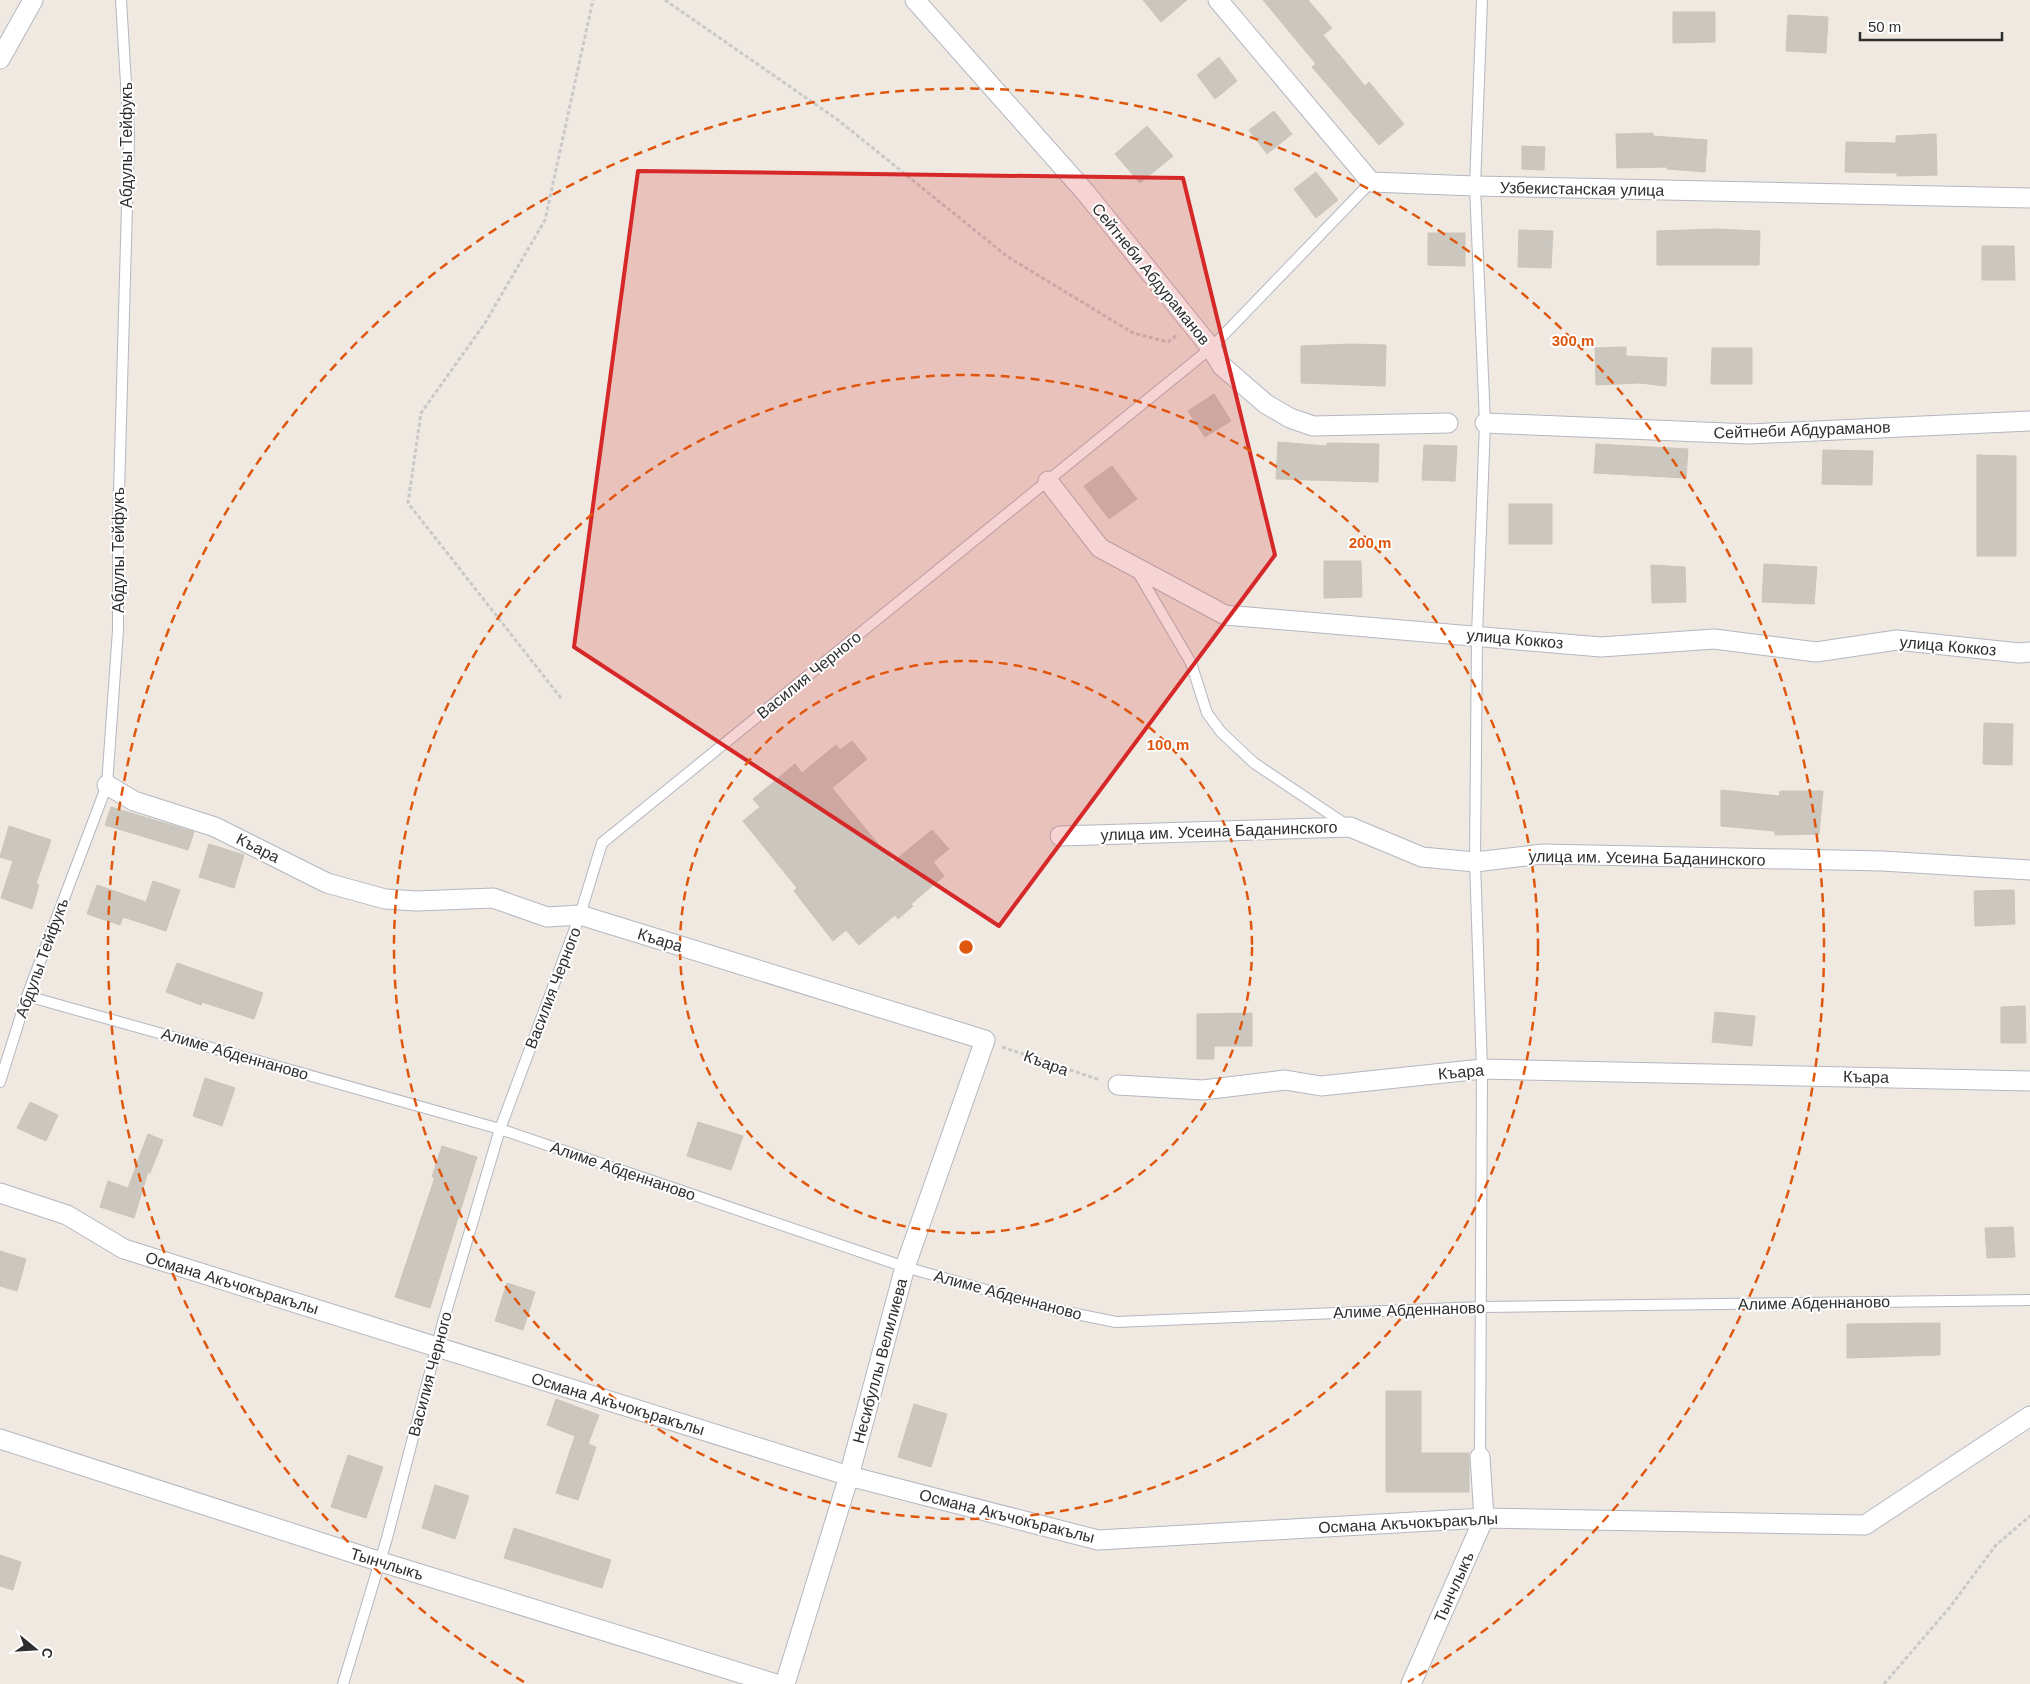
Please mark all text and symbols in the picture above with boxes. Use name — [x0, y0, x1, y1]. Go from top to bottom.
scale bar — [1860, 10, 2002, 42]
text: 50 m — [1868, 18, 1901, 35]
street label: Абдулы Тейфукъ — [118, 82, 135, 208]
street label: Узбекистанская улица — [1500, 179, 1664, 199]
street label: Сейтнеби Абдураманов — [1089, 200, 1213, 348]
text: 300 m — [1552, 332, 1594, 349]
street label: Сейтнеби Абдураманов — [1713, 418, 1891, 442]
street label: Абдулы Тейфукъ — [110, 487, 127, 613]
text: 200 m — [1349, 534, 1391, 551]
street label: улица Коккоз — [1466, 626, 1564, 652]
street label: Василия Черного — [754, 628, 864, 722]
street label: улица Коккоз — [1899, 633, 1997, 659]
text: 100 m — [1147, 736, 1189, 753]
street label: улица им. Усеина Баданинского — [1100, 818, 1338, 844]
street label: Къара — [234, 830, 282, 866]
street label: улица им. Усеина Баданинского — [1528, 847, 1766, 869]
street label: Абдулы Тейфукъ — [12, 896, 72, 1020]
street label: Василия Черного — [522, 925, 584, 1051]
street label: Къара — [636, 925, 685, 955]
centre of rings — [957, 938, 975, 956]
street label: Алиме Абденнаново — [160, 1025, 311, 1083]
street label: Къара — [1021, 1047, 1071, 1079]
street label: Къара — [1437, 1062, 1485, 1082]
street label: Къара — [1843, 1068, 1889, 1086]
street label: Алиме Абденнаново — [548, 1138, 698, 1204]
street label: Османа Акъчокъракълы — [143, 1249, 321, 1317]
street label: Алиме Абденнаново — [932, 1267, 1084, 1323]
street label: Несибуллы Велилиева — [850, 1277, 910, 1445]
street label: Алиме Абденнаново — [1738, 1293, 1890, 1313]
street label: Алиме Абденнаново — [1333, 1299, 1485, 1321]
street label: Василия Черного — [405, 1310, 455, 1438]
street label: Османа Акъчокъракълы — [529, 1370, 707, 1438]
street label: Османа Акъчокъракълы — [918, 1486, 1096, 1546]
street label: Османа Акъчокъракълы — [1318, 1510, 1498, 1536]
street label: Тынчлыкъ — [348, 1545, 426, 1583]
street label: Тынчлыкъ — [1431, 1549, 1477, 1625]
north arrow — [10, 1624, 60, 1674]
text: С — [38, 1646, 57, 1660]

